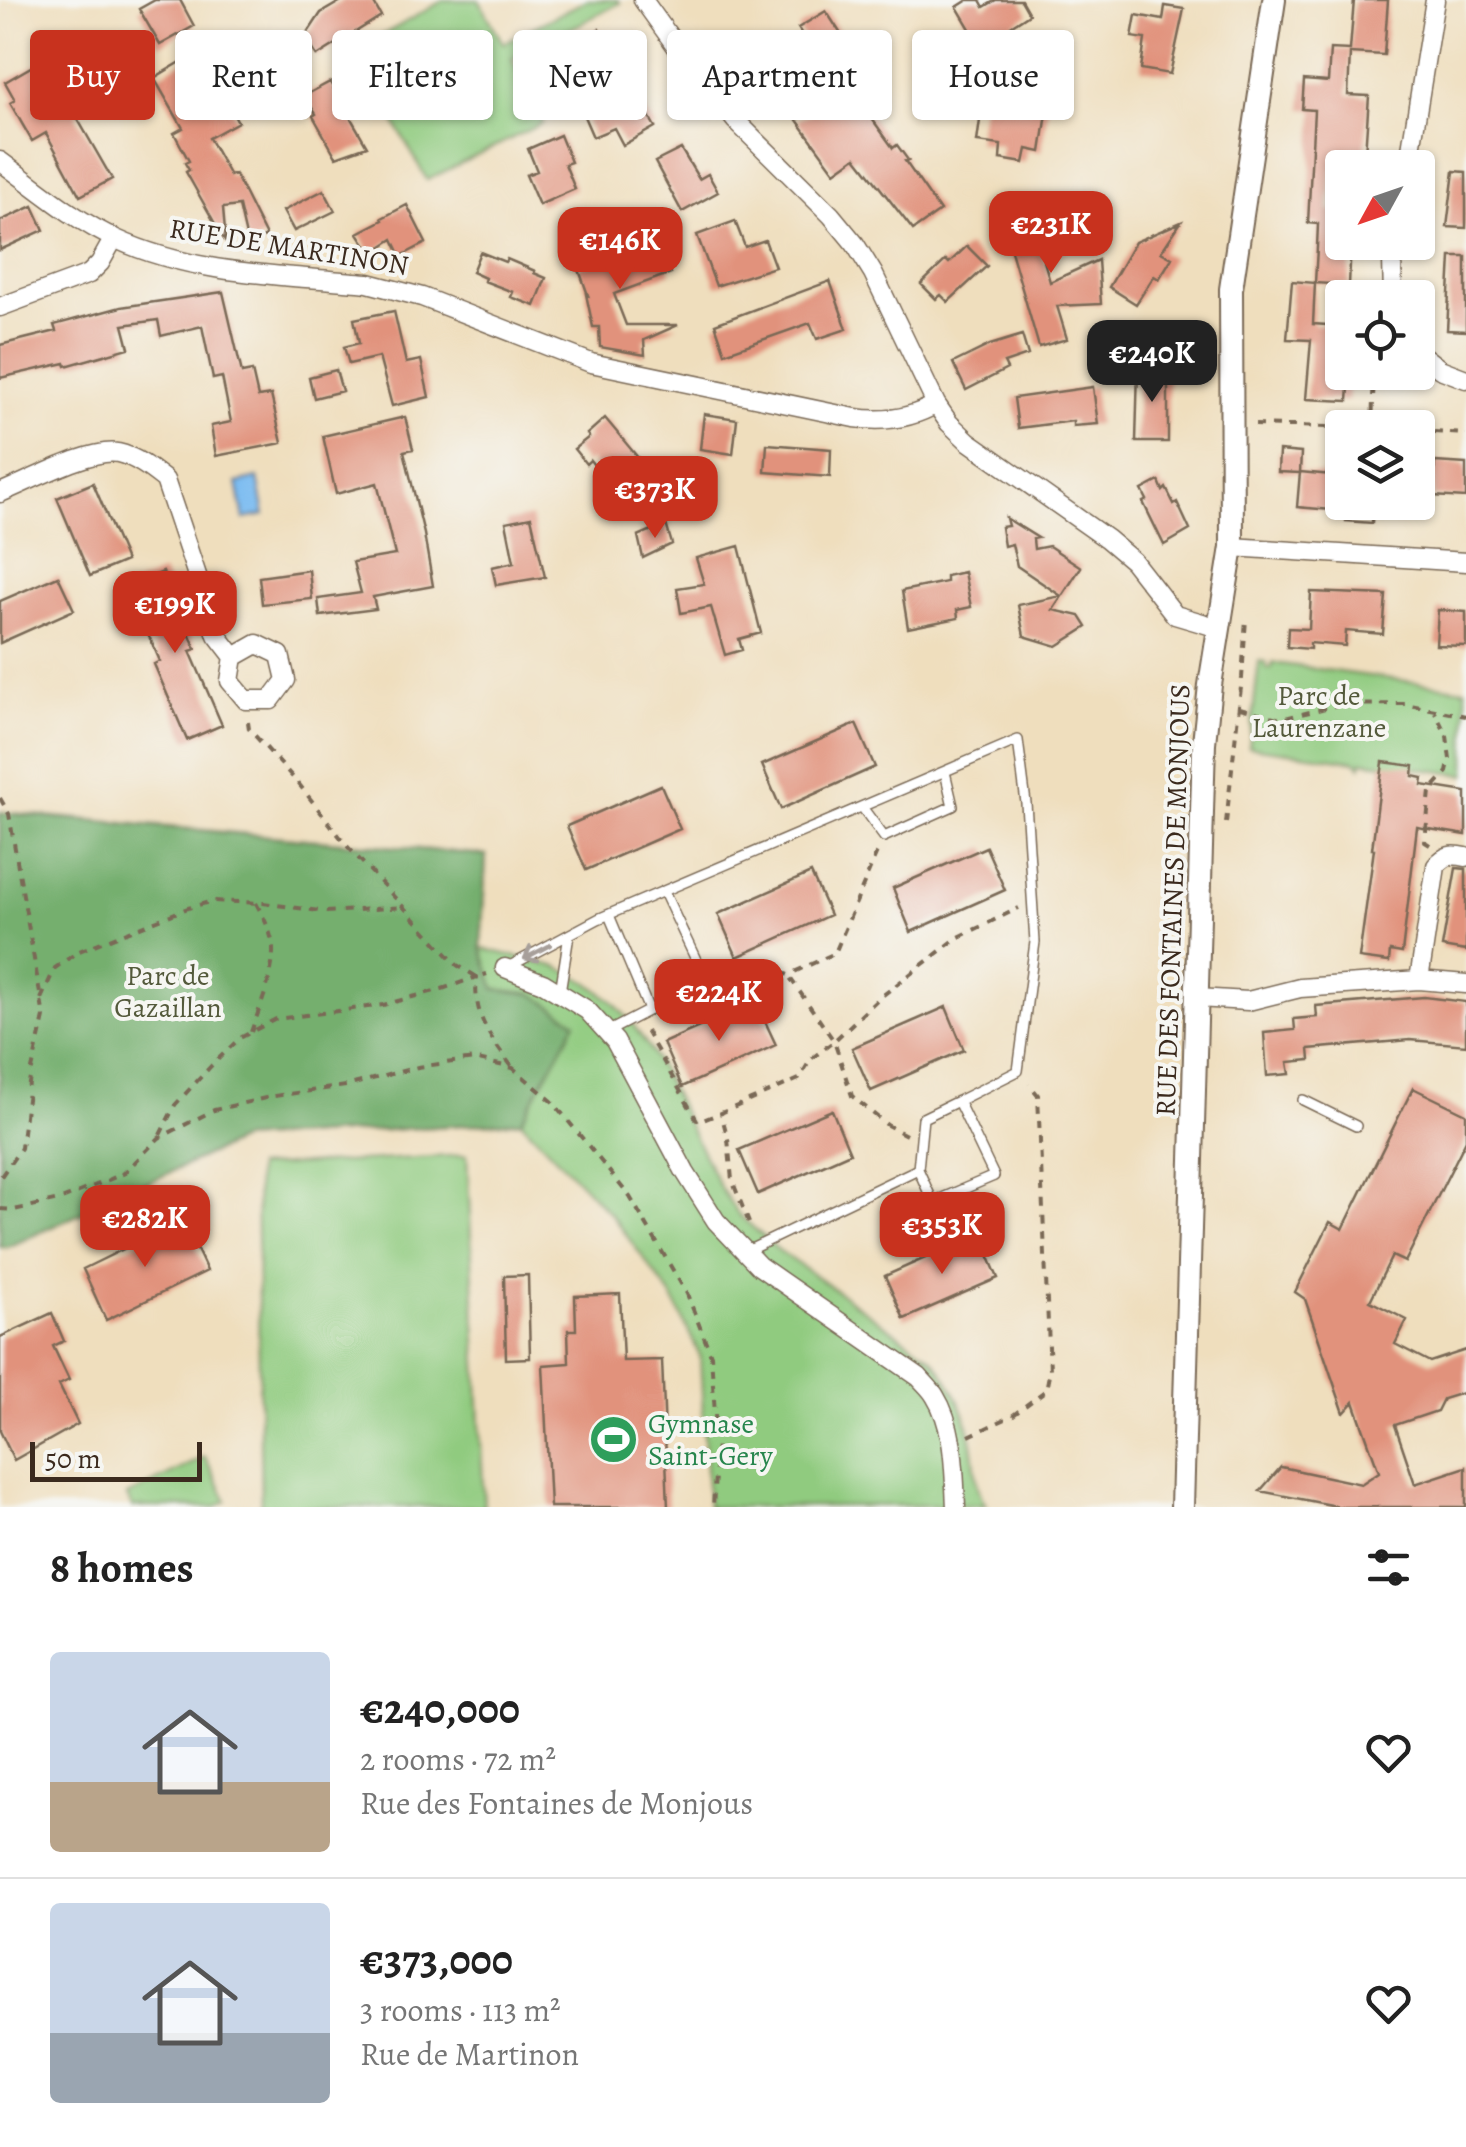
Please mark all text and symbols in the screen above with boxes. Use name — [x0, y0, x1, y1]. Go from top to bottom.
chip: Buy — [30, 30, 155, 120]
chip: Rent — [175, 30, 312, 120]
chip: Filters — [332, 30, 493, 120]
chip: New — [513, 30, 647, 120]
chip: Apartment — [667, 30, 892, 120]
chip: House — [912, 30, 1074, 120]
north arrow — [1325, 150, 1435, 260]
map controls — [1325, 150, 1435, 520]
pin: €231K — [981, 191, 1121, 276]
text: €231K — [1011, 201, 1091, 245]
pin: €146K — [550, 207, 690, 292]
street label: RUE DE MARTINON — [167, 209, 411, 285]
text: €146K — [580, 217, 660, 261]
button: locate — [1325, 280, 1435, 390]
pin: €240K — [1082, 320, 1222, 405]
text: €240K — [1109, 330, 1195, 374]
button: layers — [1325, 410, 1435, 520]
pin: €373K — [585, 456, 725, 541]
text: €373K — [615, 466, 695, 510]
pin: €199K — [105, 571, 245, 656]
text: €199K — [135, 581, 215, 625]
park label: Parc de Laurenzane — [1252, 677, 1386, 747]
street label: RUE DES FONTAINES DE MONJOUS — [1146, 683, 1200, 1117]
one-way arrow — [523, 943, 553, 962]
park label: Parc de Gazaillan — [114, 957, 222, 1027]
pin: €224K — [649, 959, 789, 1044]
text: €224K — [676, 969, 762, 1013]
pin: €282K — [75, 1185, 215, 1270]
pin: €353K — [872, 1192, 1012, 1277]
text: €282K — [102, 1195, 188, 1239]
text: €353K — [902, 1202, 982, 1246]
place label: Gymnase Saint-Gery — [648, 1405, 773, 1475]
sports icon: Gymnase Saint-Gery — [587, 1414, 639, 1466]
scale bar — [30, 1437, 202, 1482]
text: 50 m — [45, 1440, 101, 1478]
text: 8 homes — [50, 1539, 194, 1596]
icon: filters — [1361, 1540, 1416, 1595]
text: €240,000 — [360, 1680, 520, 1737]
icon: home — [130, 1692, 250, 1812]
icon: heart — [1361, 1725, 1416, 1780]
text: 2 rooms · 72 m² — [360, 1737, 556, 1781]
text: Rue des Fontaines de Monjous — [360, 1781, 753, 1825]
text: €373,000 — [360, 1931, 513, 1988]
icon: home — [130, 1943, 250, 2063]
icon: heart — [1361, 1976, 1416, 2031]
text: 3 rooms · 113 m² — [360, 1988, 561, 2032]
text: Rue de Martinon — [360, 2032, 579, 2076]

